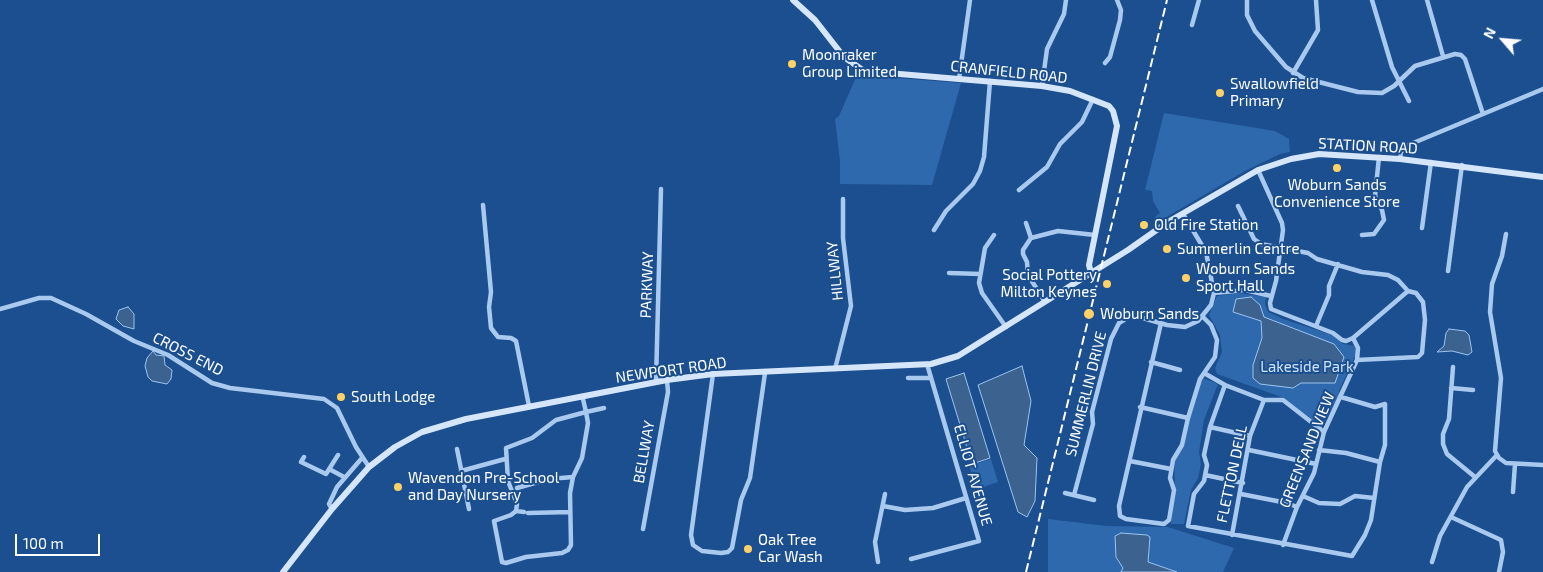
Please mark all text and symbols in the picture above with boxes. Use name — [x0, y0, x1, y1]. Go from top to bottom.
north arrow — [1478, 15, 1528, 65]
text: N — [1479, 25, 1499, 41]
place label: Moonraker Group Limited — [802, 46, 897, 81]
street label: CRANFIELD ROAD — [950, 57, 1068, 87]
marker: Moonraker Group Limited — [786, 58, 798, 70]
place label: Swallowfield Primary — [1230, 75, 1319, 110]
marker: Swallowfield Primary — [1214, 87, 1226, 99]
street label: STATION ROAD — [1318, 134, 1418, 158]
marker: Woburn Sands Convenience Store — [1331, 162, 1343, 174]
place label: Woburn Sands Convenience Store — [1274, 176, 1400, 211]
place label: Old Fire Station — [1154, 216, 1258, 234]
marker: Old Fire Station — [1138, 219, 1150, 231]
street label: HILLWAY — [823, 240, 847, 302]
place label: Summerlin Centre — [1177, 240, 1299, 258]
marker: Summerlin Centre — [1161, 243, 1173, 255]
street label: PARKWAY — [637, 251, 657, 319]
place label: Woburn Sands Sport Hall — [1196, 260, 1295, 295]
place label: Social Pottery Milton Keynes — [1000, 266, 1097, 301]
marker: Woburn Sands Sport Hall — [1180, 272, 1192, 284]
marker: Social Pottery Milton Keynes — [1101, 278, 1113, 290]
place label: Woburn Sands — [1100, 305, 1199, 323]
marker: Woburn Sands — [1082, 307, 1096, 321]
street label: CROSS END — [150, 329, 226, 379]
street label: SUMMERLIN DRIVE — [1062, 329, 1110, 459]
street label: NEWPORT ROAD — [614, 353, 728, 387]
park label: Lakeside Park — [1260, 358, 1354, 376]
place label: South Lodge — [351, 388, 435, 406]
street label: GREENSAND VIEW — [1276, 389, 1338, 511]
marker: South Lodge — [335, 391, 347, 403]
street label: BELLWAY — [630, 419, 658, 485]
street label: ELLIOT AVENUE — [950, 422, 996, 528]
street label: FLETTON DELL — [1213, 424, 1251, 524]
place label: Wavendon Pre-School and Day Nursery — [408, 469, 559, 504]
marker: Wavendon Pre-School and Day Nursery — [392, 481, 404, 493]
scale bar — [18, 524, 102, 556]
place label: Oak Tree Car Wash — [758, 531, 823, 566]
text: 100 m — [23, 534, 64, 552]
marker: Oak Tree Car Wash — [742, 543, 754, 555]

